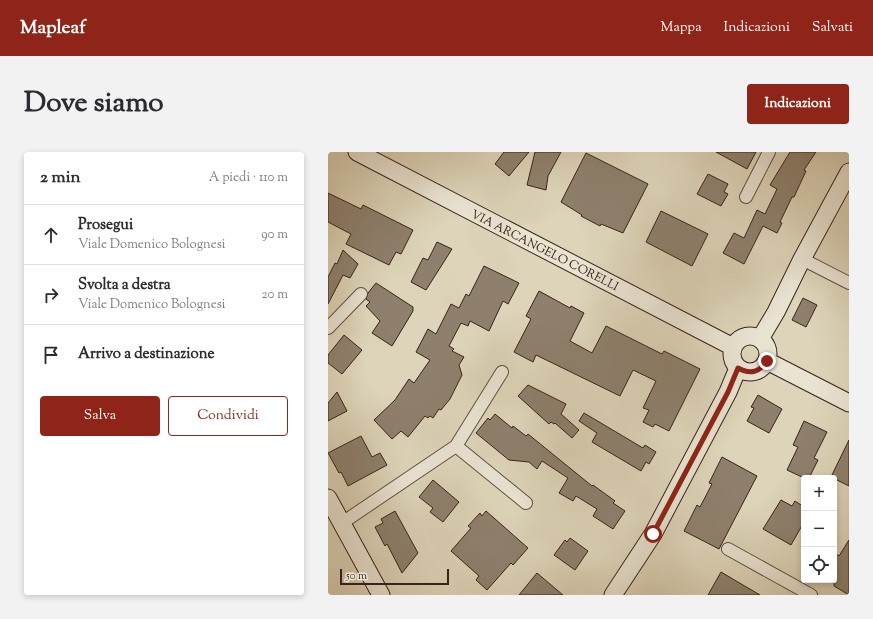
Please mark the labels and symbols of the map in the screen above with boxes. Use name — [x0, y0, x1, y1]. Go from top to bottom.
street label: VIA ARCANGELO CORELLI — [468, 206, 622, 296]
route end — [758, 352, 776, 370]
route start — [644, 525, 662, 543]
scale bar — [340, 567, 449, 586]

